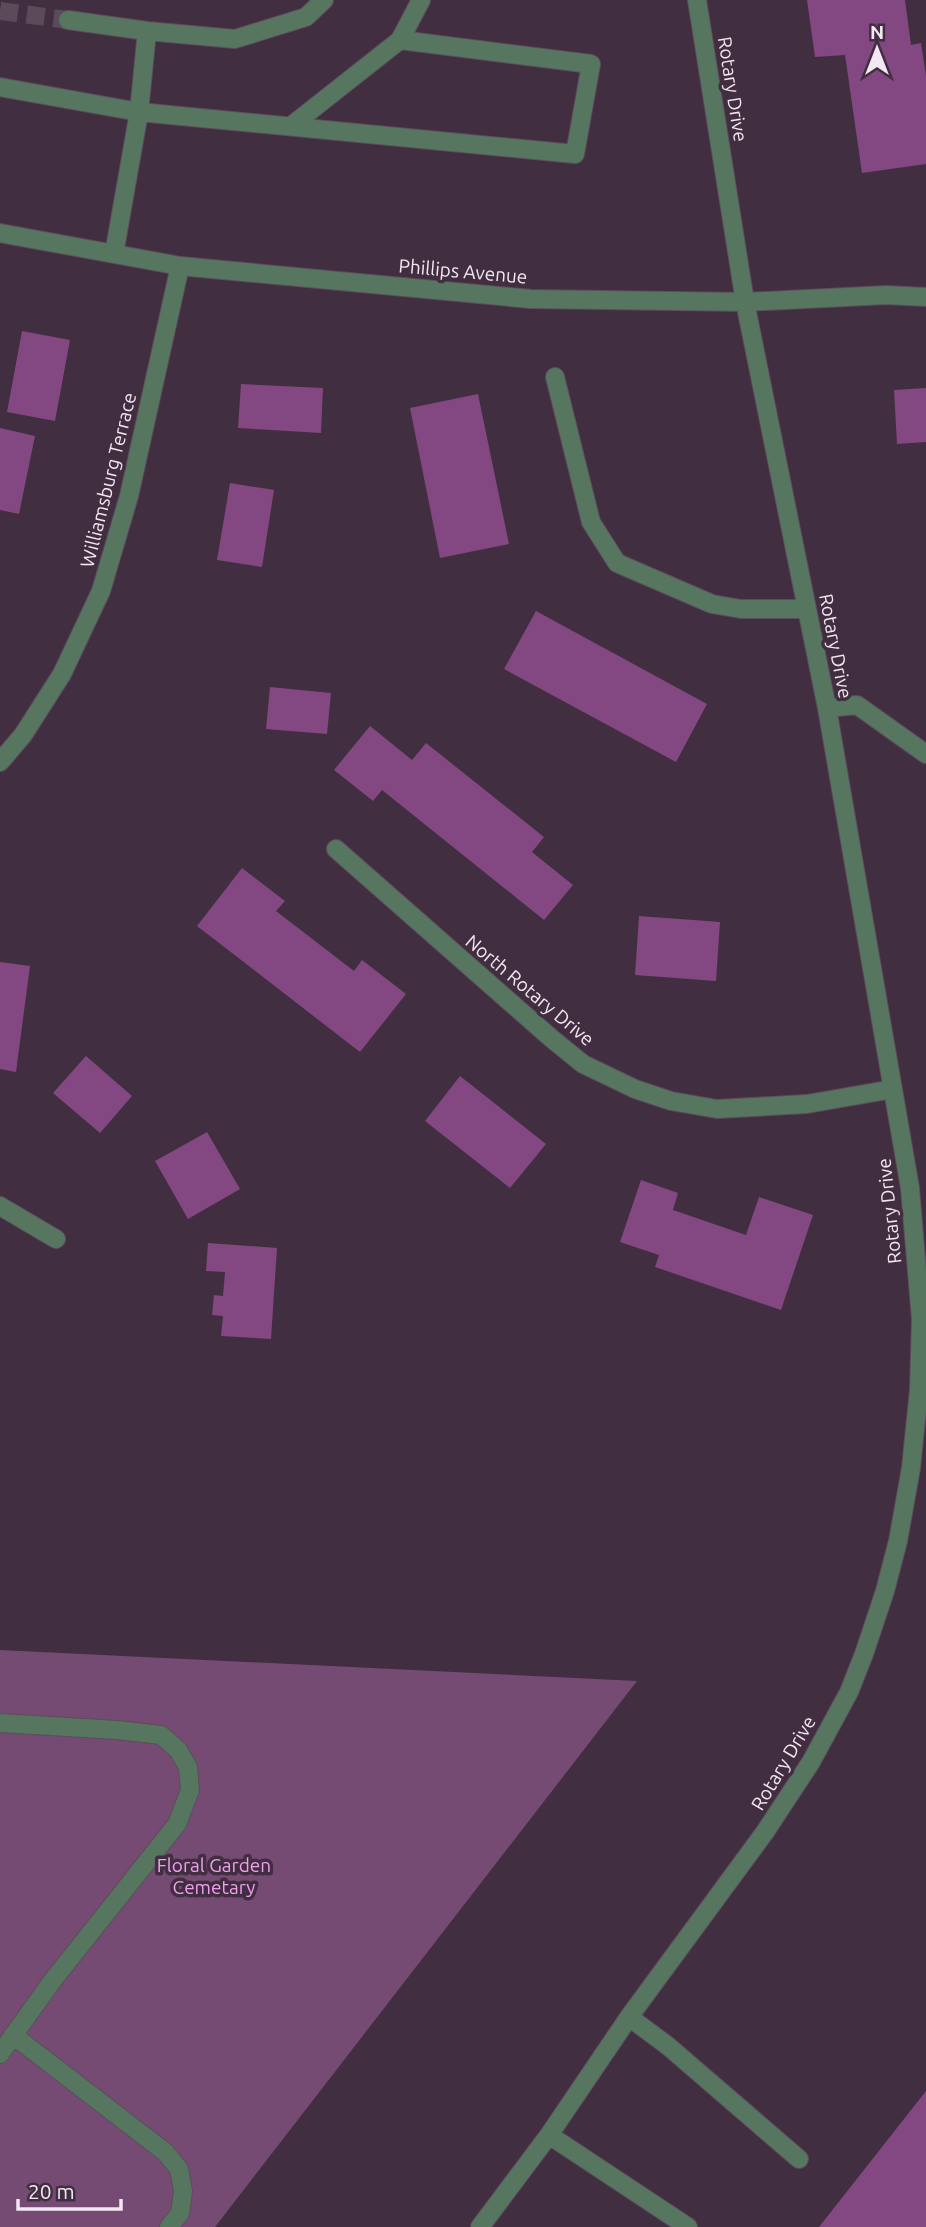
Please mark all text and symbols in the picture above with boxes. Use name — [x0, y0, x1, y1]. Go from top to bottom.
north arrow — [842, 14, 912, 84]
text: N — [870, 21, 884, 43]
street label: Rotary Drive — [714, 35, 752, 143]
street label: Phillips Avenue — [398, 254, 528, 288]
street label: Williamsburg Terrace — [76, 390, 140, 570]
street label: Rotary Drive — [815, 592, 857, 700]
street label: North Rotary Drive — [461, 930, 599, 1050]
street label: Rotary Drive — [873, 1157, 905, 1265]
street label: Rotary Drive — [746, 1712, 820, 1814]
park label: Floral Garden Cemetary — [157, 1854, 271, 1898]
scale bar — [18, 2168, 121, 2212]
text: 20 m — [28, 2179, 75, 2203]

